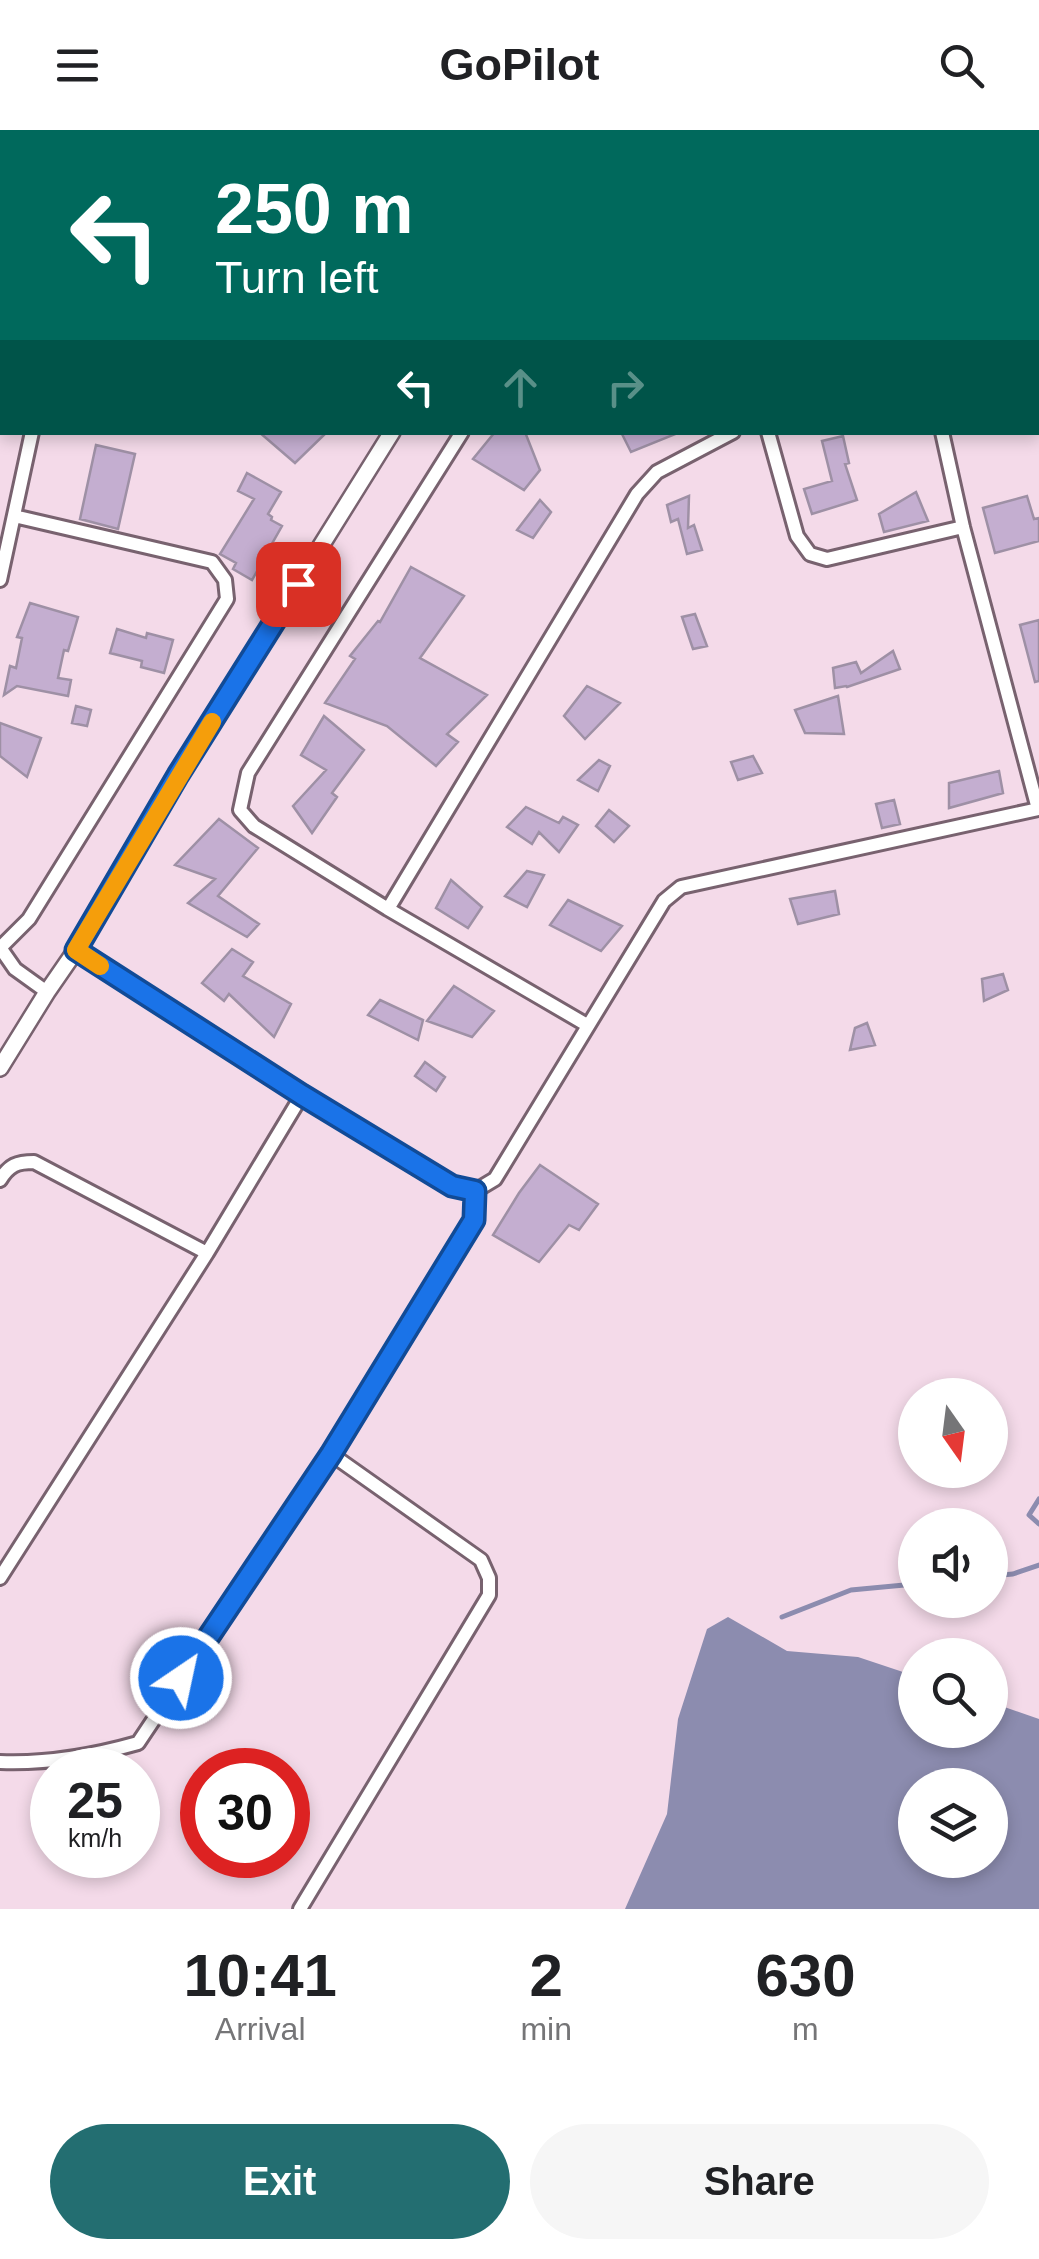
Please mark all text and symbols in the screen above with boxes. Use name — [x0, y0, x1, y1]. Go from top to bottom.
icon: menu — [50, 38, 105, 93]
icon: search — [934, 38, 989, 93]
text: GoPilot — [440, 39, 599, 90]
icon: left — [50, 170, 180, 300]
text: 250 m — [215, 170, 413, 248]
text: Turn left — [215, 252, 378, 303]
icon: left — [388, 360, 443, 415]
icon: ahead — [493, 360, 548, 415]
icon: right — [598, 360, 653, 415]
pin — [256, 542, 341, 627]
icon: arrive — [271, 557, 326, 612]
north arrow — [898, 1378, 1008, 1488]
map controls — [898, 1378, 1008, 1878]
button: sound — [898, 1508, 1008, 1618]
position arrow — [129, 1626, 233, 1730]
button: search — [898, 1638, 1008, 1748]
speed limit sign: 30 — [180, 1748, 310, 1878]
button: layers — [898, 1768, 1008, 1878]
text: 25 — [67, 1773, 123, 1829]
text: km/h — [68, 1824, 122, 1852]
text: 10:41 — [183, 1942, 337, 2009]
text: 2 — [529, 1942, 563, 2009]
text: 630 — [755, 1942, 856, 2009]
text: Arrival — [215, 2011, 306, 2047]
text: min — [520, 2011, 572, 2047]
text: m — [792, 2011, 819, 2047]
button: Exit — [50, 2124, 510, 2239]
button: Share — [530, 2124, 989, 2239]

